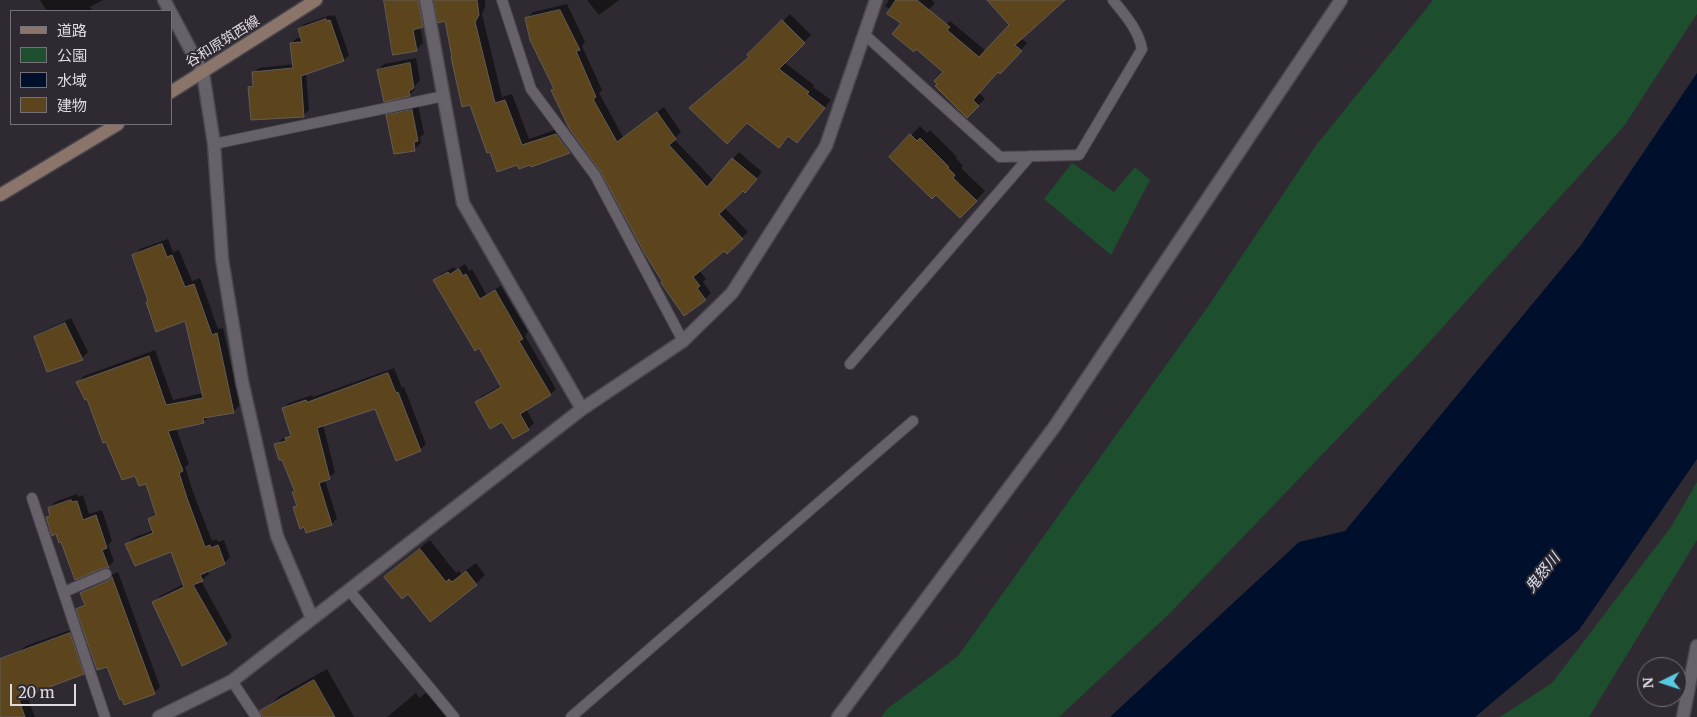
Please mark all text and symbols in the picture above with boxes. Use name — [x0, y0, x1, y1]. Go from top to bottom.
legend — [10, 10, 172, 125]
street label: 谷和原筑西線 — [183, 13, 263, 71]
text: 道路 — [57, 21, 87, 40]
text: 公園 — [57, 46, 87, 65]
text: 水域 — [57, 71, 87, 90]
text: 建物 — [57, 96, 87, 115]
water label: 鬼怒川 — [1522, 550, 1564, 596]
north arrow — [1637, 657, 1687, 707]
scale bar — [12, 674, 79, 706]
text: N — [1639, 677, 1657, 689]
text: 20 m — [18, 683, 55, 702]

